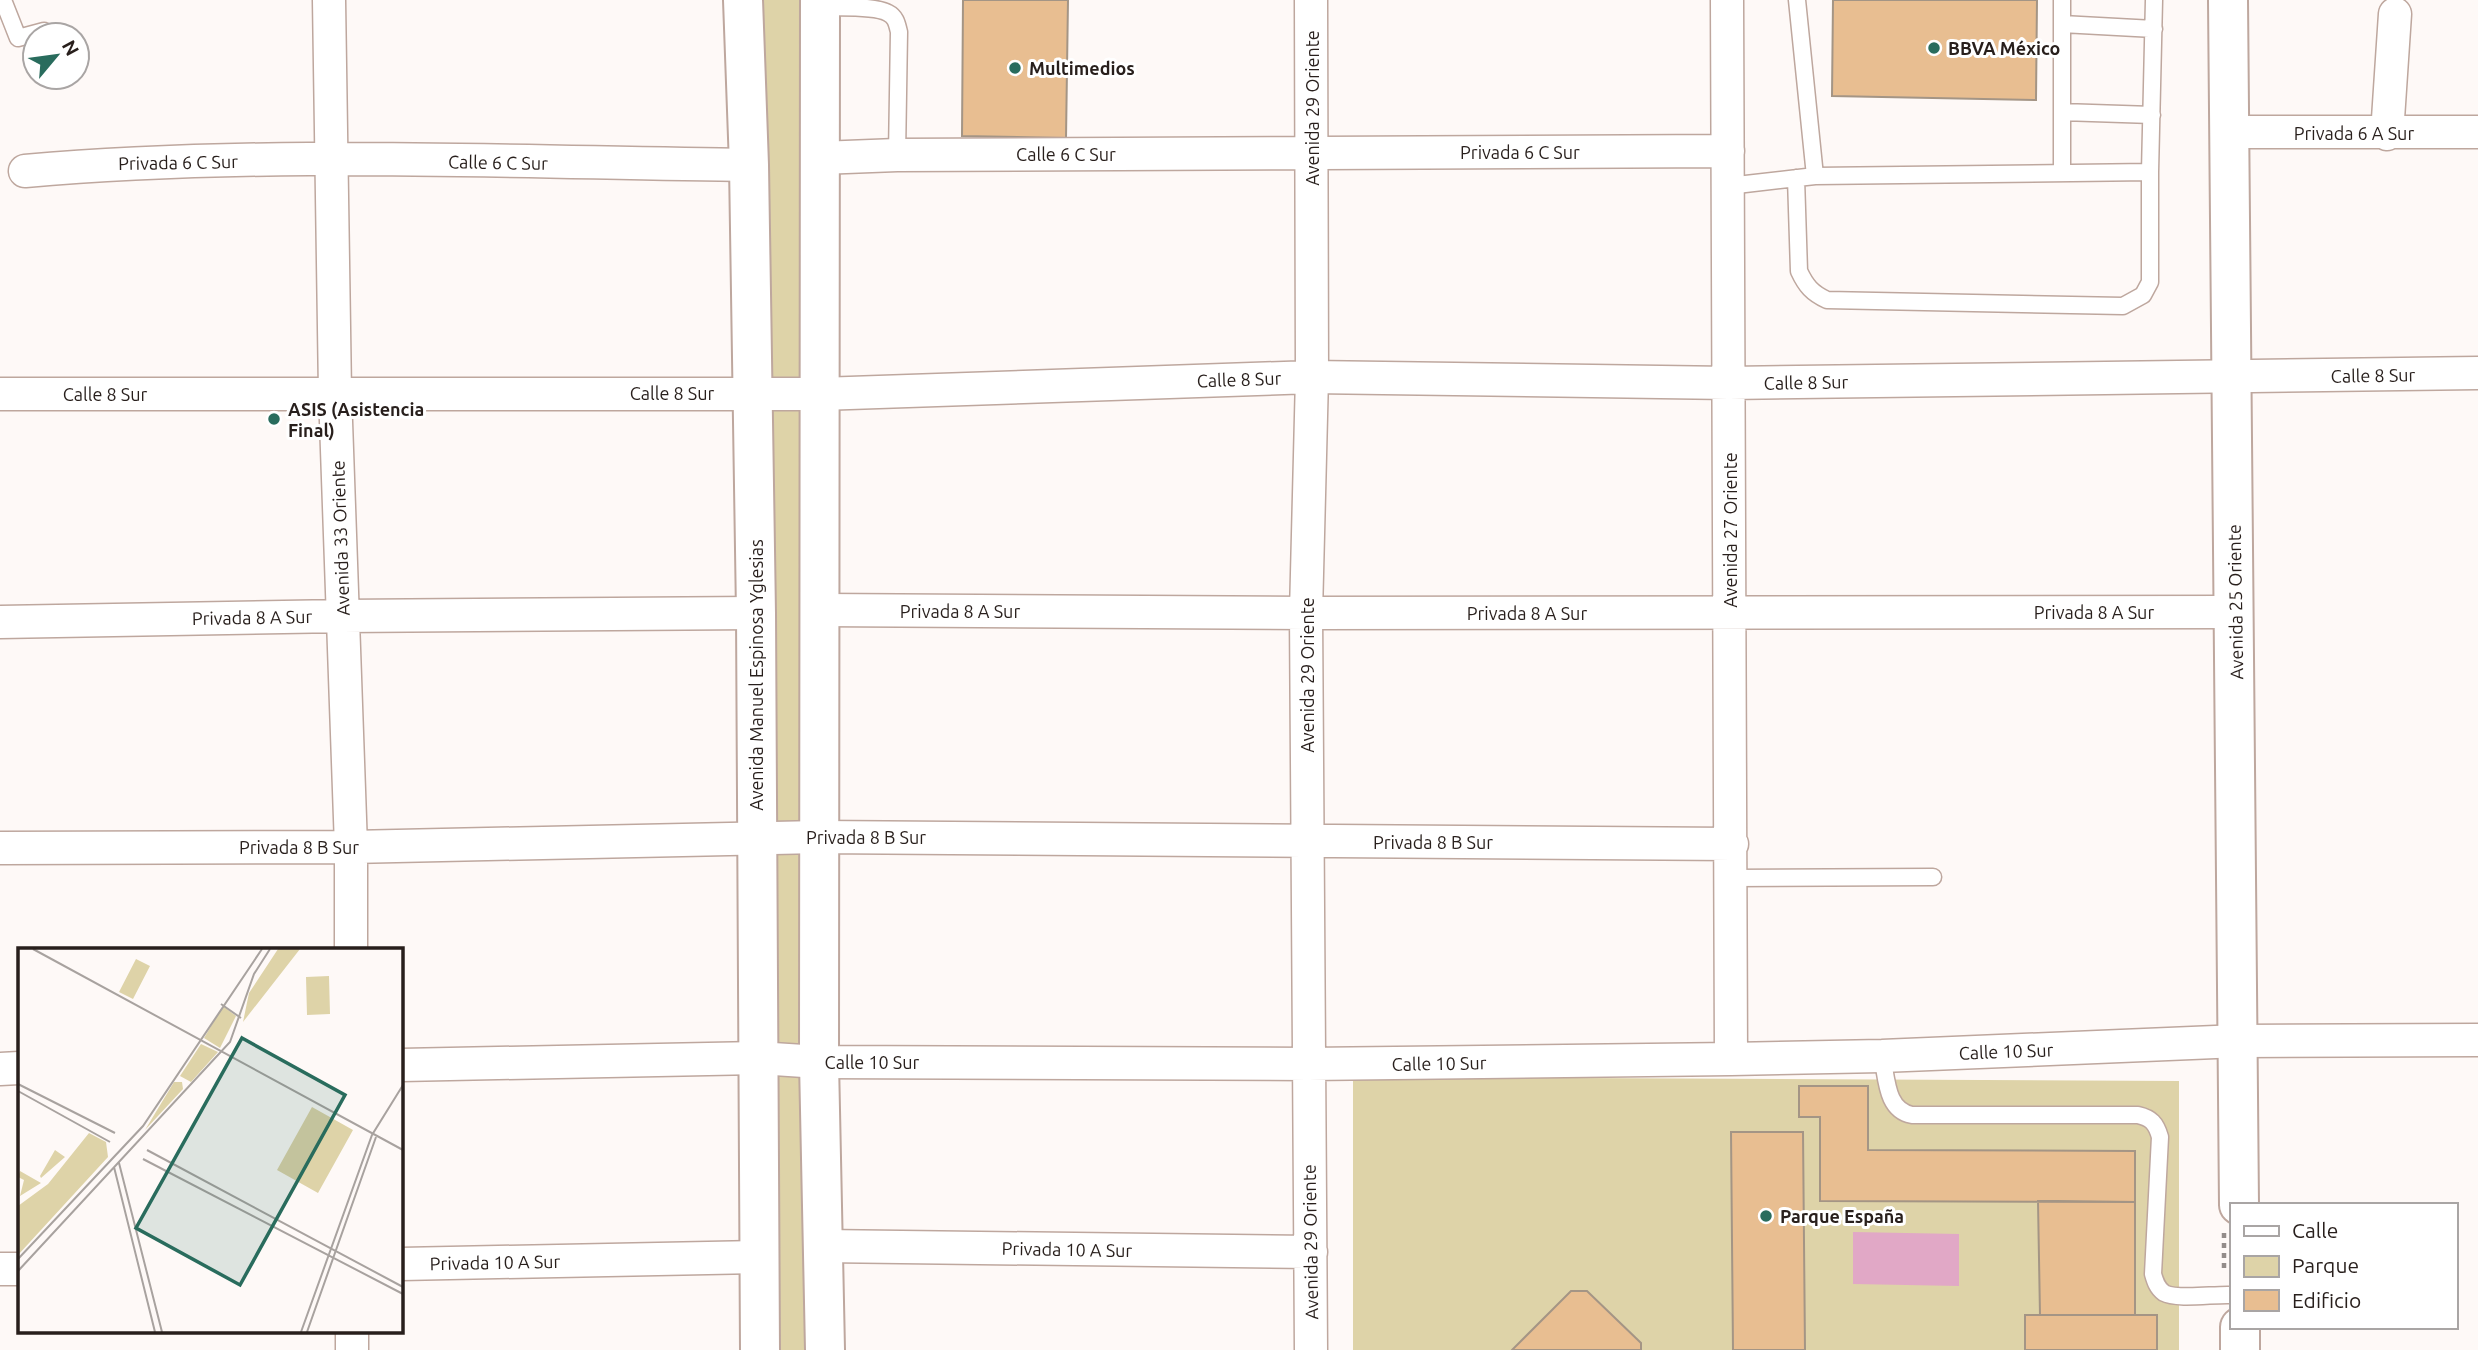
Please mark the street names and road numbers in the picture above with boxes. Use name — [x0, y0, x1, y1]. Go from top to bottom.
street label: Avenida 29 Oriente — [1302, 30, 1322, 186]
street label: Privada 6 A Sur — [2294, 123, 2414, 143]
street label: Privada 6 C Sur — [1460, 142, 1580, 162]
street label: Calle 6 C Sur — [1016, 144, 1116, 164]
street label: Privada 6 C Sur — [118, 151, 238, 173]
street label: Calle 6 C Sur — [448, 151, 548, 173]
street label: Calle 8 Sur — [2331, 364, 2416, 386]
street label: Calle 8 Sur — [1196, 368, 1282, 390]
street label: Calle 8 Sur — [1764, 371, 1849, 393]
street label: Calle 8 Sur — [630, 383, 714, 403]
street label: Calle 8 Sur — [63, 384, 147, 404]
street label: Avenida 27 Oriente — [1720, 452, 1740, 608]
street label: Avenida 33 Oriente — [327, 460, 353, 616]
street label: Avenida 25 Oriente — [2224, 524, 2246, 680]
street label: Avenida Manuel Espinosa Yglesias — [746, 539, 766, 811]
street label: Avenida 29 Oriente — [1297, 597, 1317, 753]
street label: Privada 8 A Sur — [900, 601, 1020, 621]
street label: Privada 8 A Sur — [2034, 602, 2154, 622]
street label: Privada 8 A Sur — [1467, 603, 1587, 623]
street label: Privada 8 A Sur — [192, 606, 313, 628]
street label: Privada 8 B Sur — [806, 827, 926, 847]
street label: Privada 8 B Sur — [1373, 832, 1493, 852]
street label: Privada 8 B Sur — [239, 837, 359, 857]
street label: Calle 10 Sur — [1958, 1039, 2054, 1063]
street label: Calle 10 Sur — [825, 1052, 920, 1072]
street label: Calle 10 Sur — [1391, 1052, 1487, 1074]
street label: Avenida 29 Oriente — [1299, 1164, 1321, 1320]
street label: Privada 10 A Sur — [1002, 1238, 1133, 1260]
street label: Privada 10 A Sur — [430, 1251, 561, 1273]

